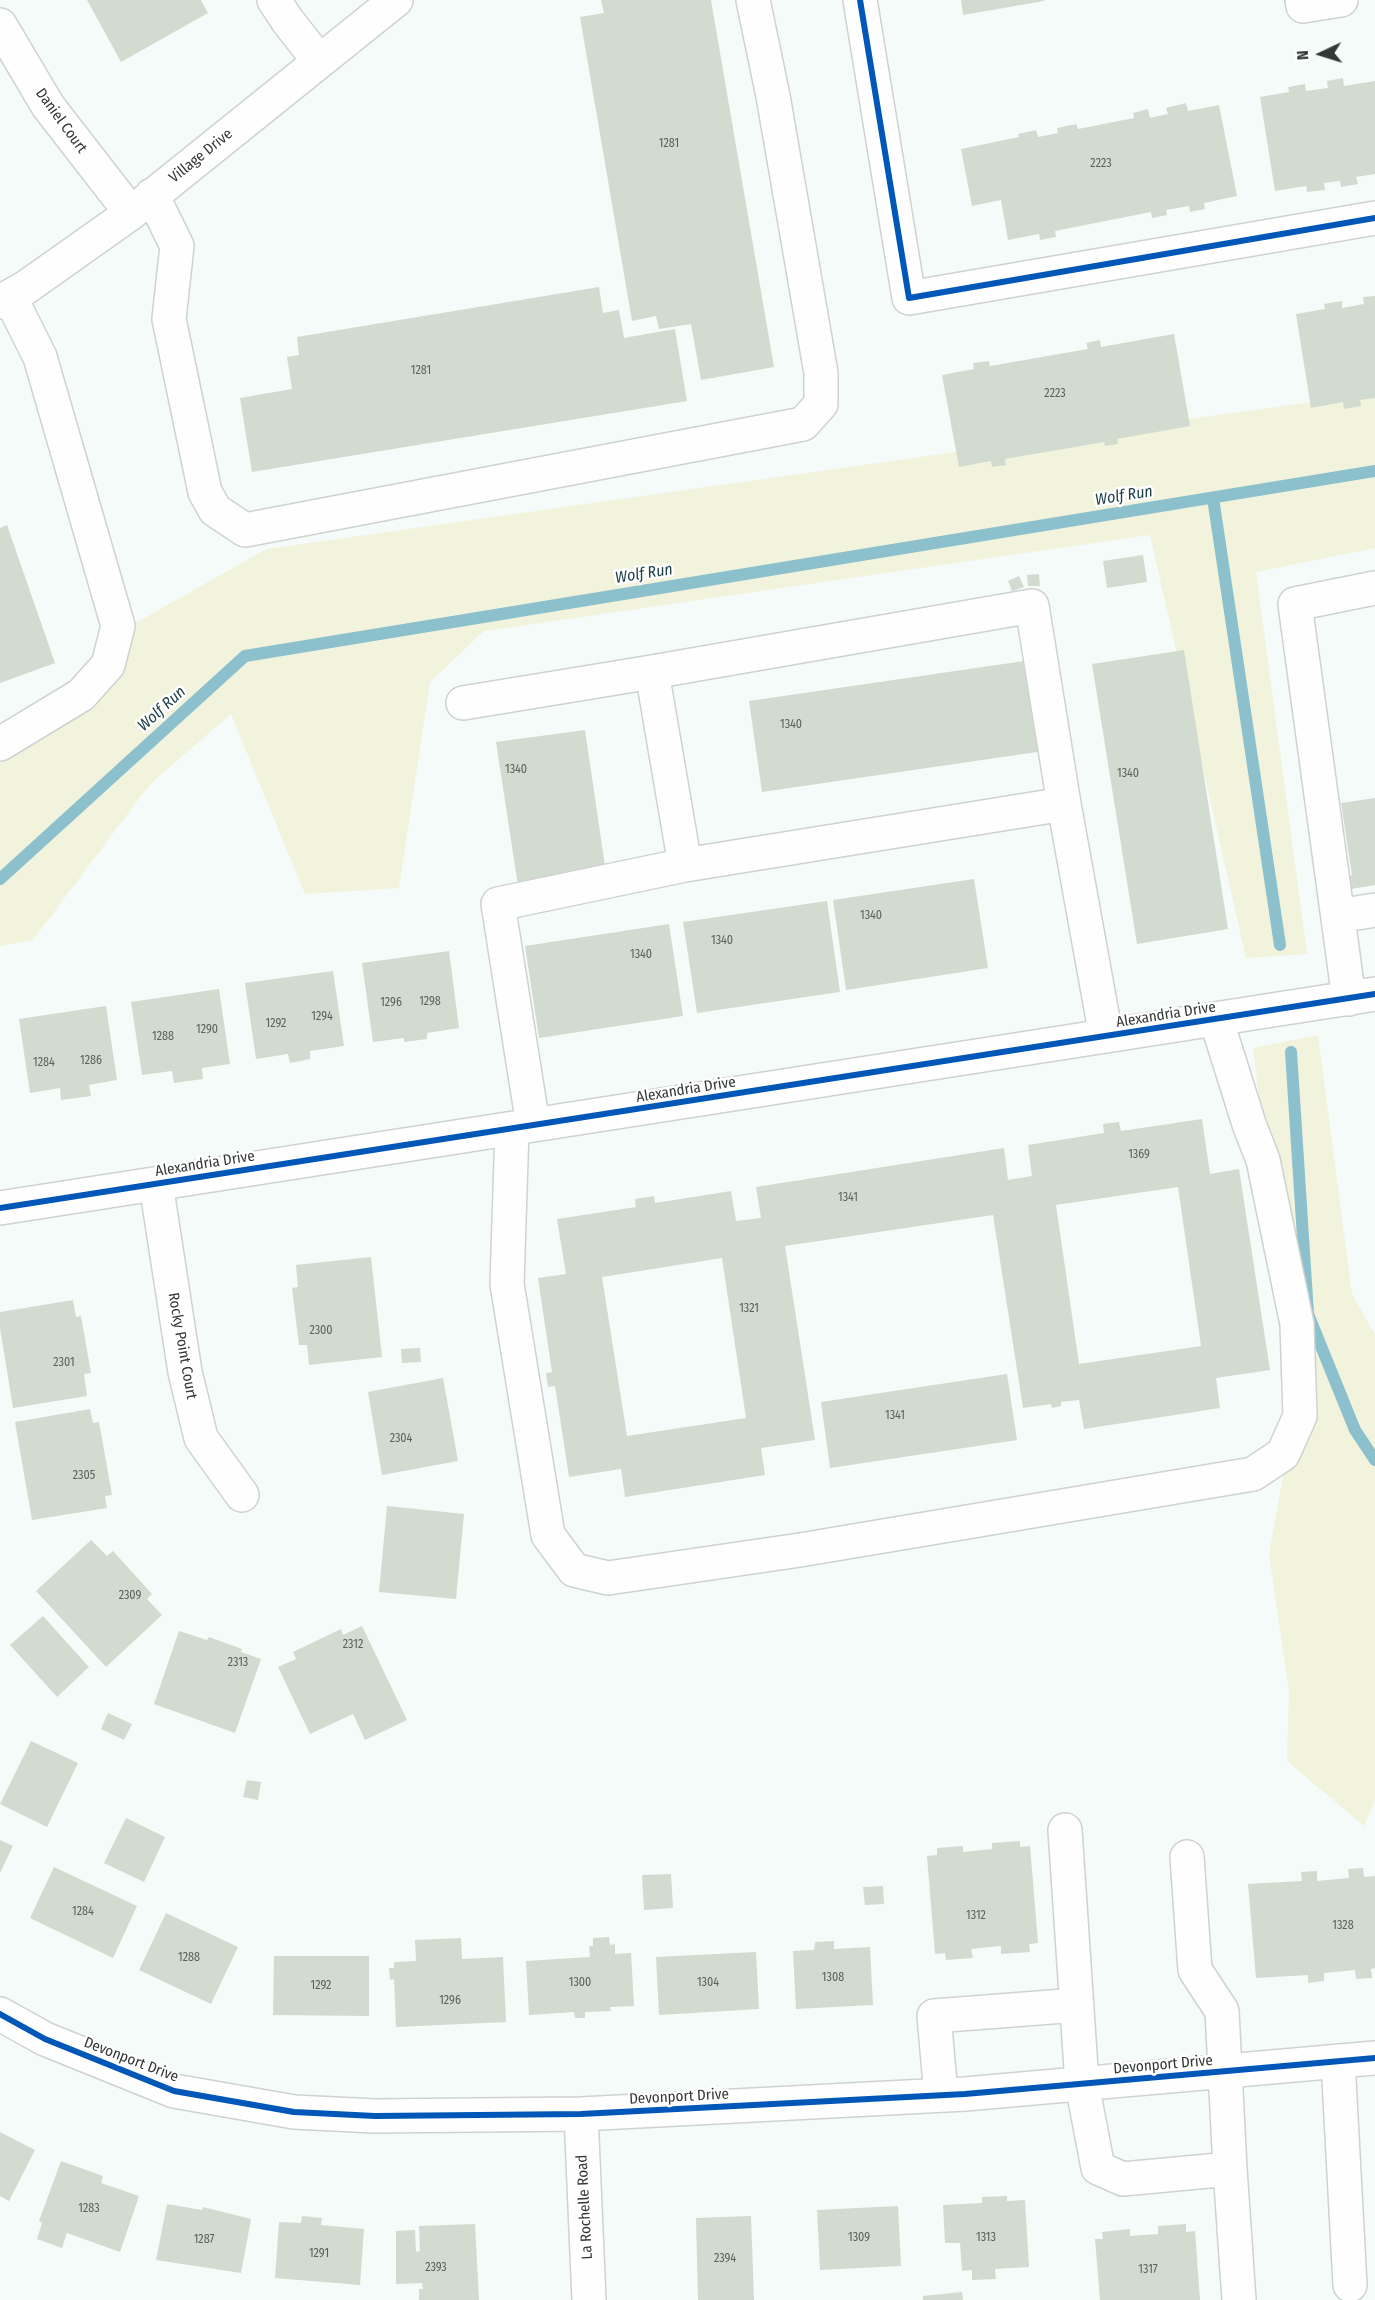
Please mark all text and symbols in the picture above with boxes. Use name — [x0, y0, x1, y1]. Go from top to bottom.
north arrow — [1291, 24, 1351, 84]
text: N — [1293, 50, 1312, 61]
street label: Daniel Court — [31, 85, 91, 157]
street label: Village Drive — [166, 125, 236, 187]
house number: 1281 — [659, 137, 679, 151]
house number: 2223 — [1090, 157, 1112, 171]
house number: 1281 — [411, 364, 431, 378]
house number: 2223 — [1044, 387, 1066, 401]
water label: Wolf Run — [1094, 482, 1154, 510]
water label: Wolf Run — [614, 560, 674, 588]
water label: Wolf Run — [134, 682, 190, 736]
house number: 1340 — [780, 718, 802, 732]
house number: 1340 — [505, 763, 527, 777]
house number: 1340 — [1117, 767, 1139, 781]
house number: 1340 — [860, 909, 882, 923]
house number: 1340 — [711, 934, 733, 948]
house number: 1340 — [630, 948, 652, 962]
house number: 1298 — [419, 995, 441, 1009]
house number: 1296 — [380, 996, 402, 1010]
street label: Alexandria Drive — [1115, 998, 1217, 1032]
house number: 1294 — [311, 1010, 333, 1024]
house number: 1292 — [266, 1017, 286, 1031]
house number: 1290 — [196, 1023, 218, 1037]
house number: 1288 — [152, 1030, 174, 1044]
house number: 1286 — [80, 1054, 102, 1068]
house number: 1284 — [33, 1056, 55, 1070]
street label: Alexandria Drive — [635, 1073, 737, 1107]
street label: Alexandria Drive — [154, 1147, 256, 1181]
house number: 1369 — [1128, 1148, 1150, 1162]
house number: 1341 — [838, 1191, 858, 1205]
street label: Rocky Point Court — [164, 1291, 200, 1401]
house number: 1321 — [739, 1302, 759, 1316]
house number: 2300 — [309, 1324, 333, 1338]
house number: 2301 — [53, 1356, 75, 1370]
house number: 1341 — [885, 1409, 905, 1423]
house number: 2304 — [390, 1432, 412, 1446]
house number: 2305 — [73, 1469, 95, 1483]
house number: 2309 — [119, 1589, 141, 1603]
house number: 2312 — [343, 1638, 363, 1652]
house number: 2313 — [228, 1656, 248, 1670]
house number: 1284 — [72, 1905, 94, 1919]
house number: 1312 — [966, 1909, 986, 1923]
house number: 1328 — [1332, 1919, 1354, 1933]
house number: 1288 — [178, 1951, 200, 1965]
house number: 1308 — [822, 1971, 844, 1985]
house number: 1300 — [569, 1976, 591, 1990]
house number: 1304 — [697, 1976, 719, 1990]
house number: 1292 — [311, 1979, 331, 1993]
house number: 1296 — [439, 1994, 461, 2008]
street label: Devonport Drive — [81, 2034, 181, 2086]
street label: Devonport Drive — [1113, 2052, 1213, 2078]
street label: Devonport Drive — [629, 2085, 729, 2109]
street label: La Rochelle Road — [573, 2154, 597, 2260]
house number: 1283 — [78, 2202, 100, 2216]
house number: 1309 — [848, 2231, 870, 2245]
house number: 1313 — [976, 2231, 996, 2245]
house number: 1287 — [194, 2233, 214, 2247]
house number: 1291 — [309, 2247, 329, 2261]
house number: 2394 — [714, 2252, 736, 2266]
house number: 2393 — [425, 2261, 447, 2275]
house number: 1317 — [1138, 2263, 1158, 2277]

